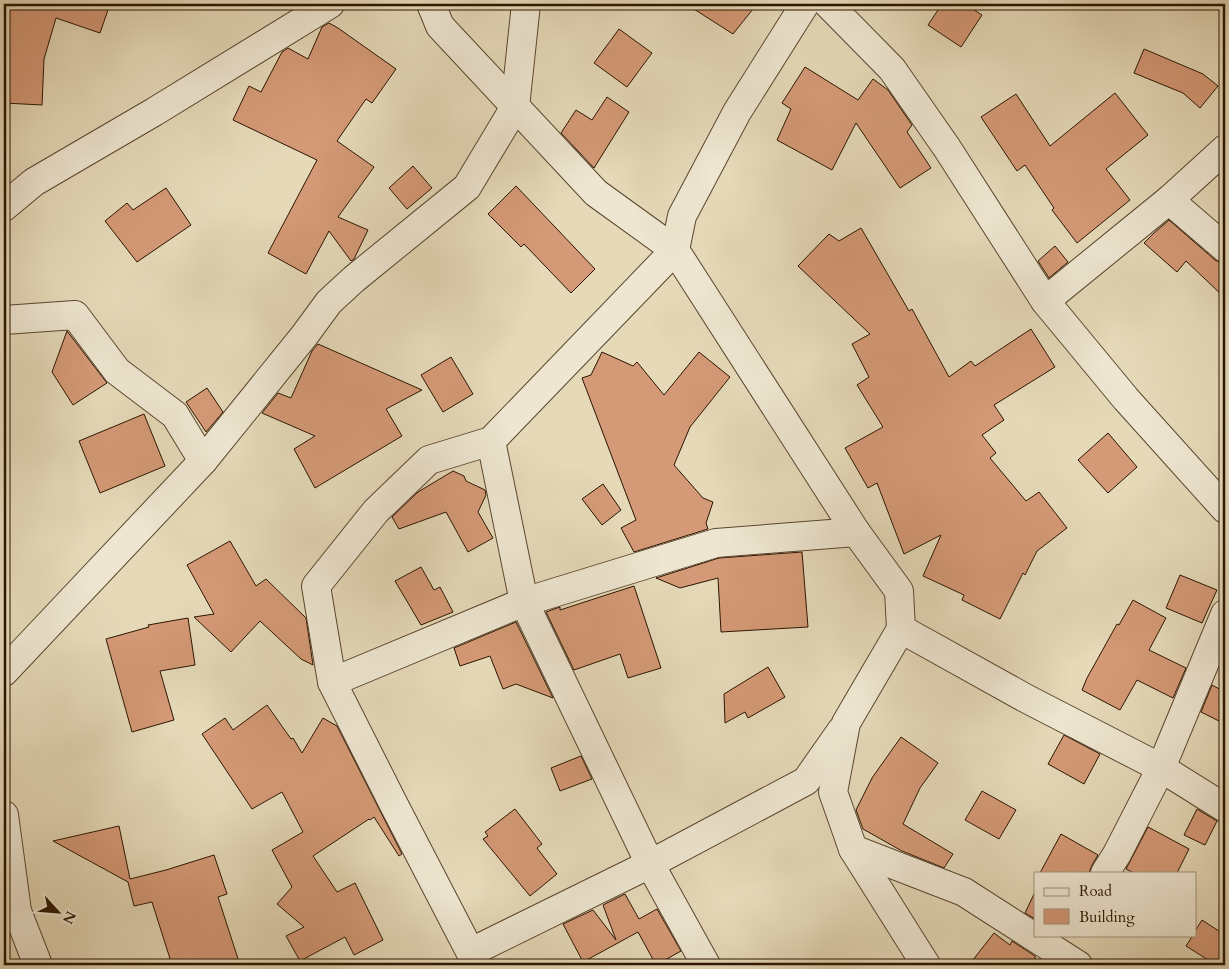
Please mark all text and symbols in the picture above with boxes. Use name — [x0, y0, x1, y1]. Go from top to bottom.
legend — [1034, 872, 1196, 936]
text: Road — [1079, 881, 1112, 901]
north arrow — [32, 886, 82, 936]
text: Building — [1079, 907, 1135, 927]
text: N — [58, 908, 80, 927]

